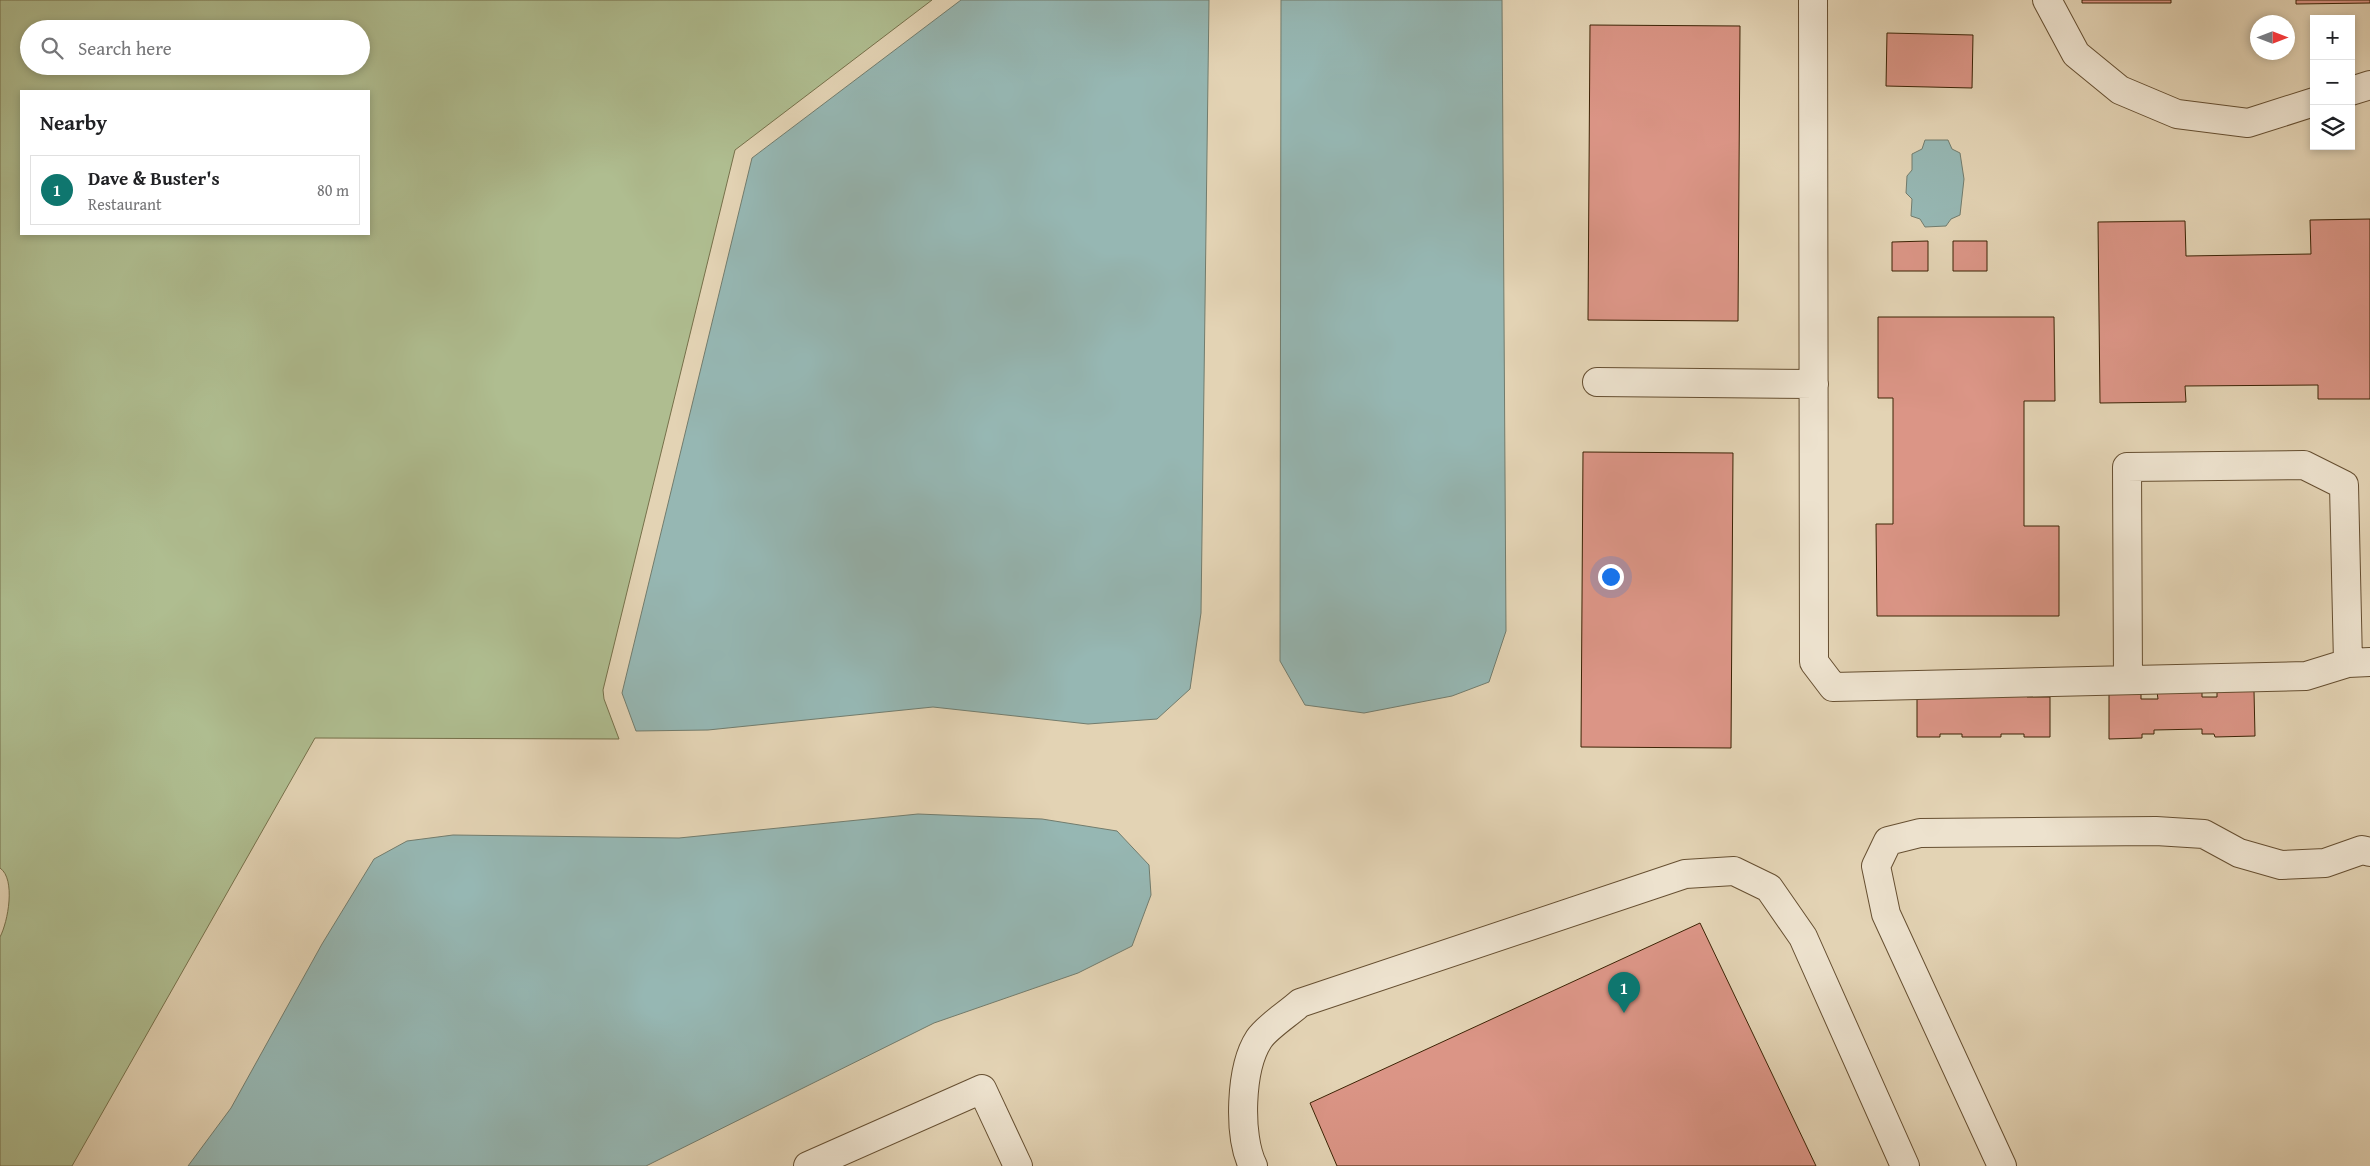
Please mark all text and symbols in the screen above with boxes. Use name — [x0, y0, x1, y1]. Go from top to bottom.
north arrow — [2250, 15, 2295, 60]
map controls — [2310, 15, 2355, 150]
button: + — [2310, 15, 2355, 60]
search box — [20, 20, 370, 75]
icon: search — [38, 34, 66, 62]
text: Search here — [78, 34, 172, 62]
button: − — [2310, 60, 2355, 105]
button: layers — [2310, 105, 2355, 150]
text: Nearby — [40, 107, 107, 138]
text: Dave & Buster's — [88, 164, 220, 192]
text: 1 — [53, 178, 61, 202]
text: 80 m — [317, 178, 349, 202]
text: Restaurant — [88, 192, 162, 216]
your location — [1598, 564, 1624, 590]
pin: 1 — [1608, 972, 1640, 1013]

